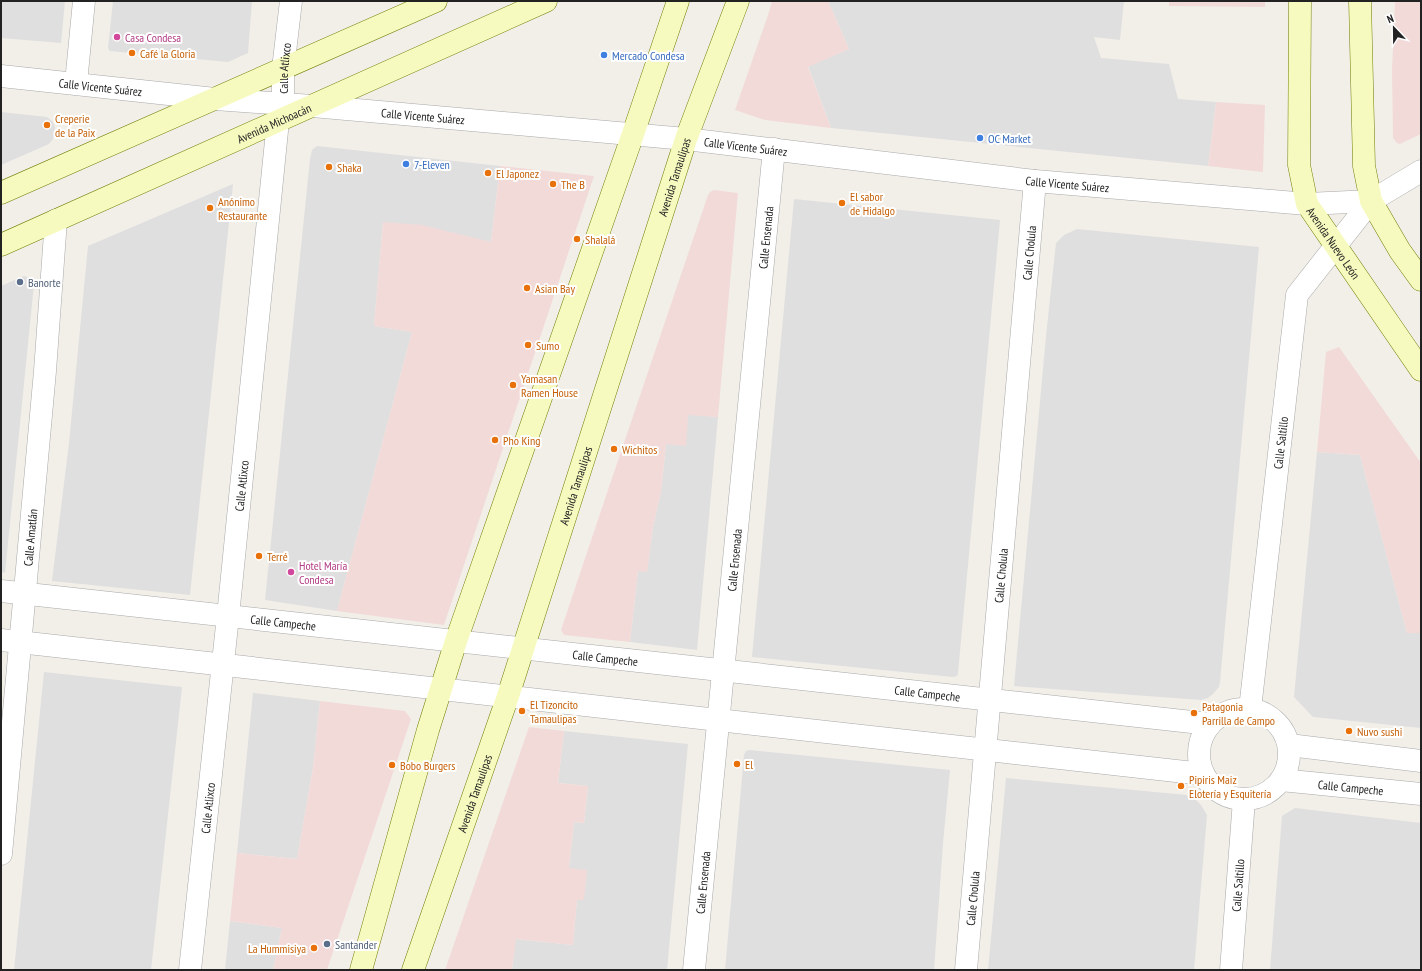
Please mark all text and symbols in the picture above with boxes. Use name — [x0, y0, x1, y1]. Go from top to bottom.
north arrow — [1374, 8, 1414, 48]
text: N — [1385, 11, 1396, 26]
place label: Casa Condesa — [125, 30, 181, 45]
marker: Casa Condesa — [112, 32, 122, 42]
street label: Calle Atlixco — [275, 42, 294, 94]
place label: Café la Gloria — [140, 46, 196, 61]
marker: Café la Gloria — [127, 48, 137, 58]
place label: Mercado Condesa — [612, 48, 685, 63]
marker: Mercado Condesa — [599, 50, 609, 60]
street label: Calle Vicente Suárez — [58, 75, 143, 99]
street label: Avenida Michoacán — [235, 100, 313, 146]
street label: Calle Vicente Suárez — [381, 105, 466, 127]
place label: Creperie de la Paix — [55, 111, 95, 140]
marker: Creperie de la Paix — [42, 120, 52, 130]
place label: OC Market — [988, 131, 1031, 146]
marker: OC Market — [975, 133, 985, 143]
street label: Calle Vicente Suárez — [703, 134, 788, 159]
street label: Avenida Tamaulipas — [654, 136, 693, 218]
place label: 7-Eleven — [414, 157, 450, 172]
marker: 7-Eleven — [401, 159, 411, 169]
place label: Shaka — [337, 160, 362, 175]
marker: Shaka — [324, 162, 334, 172]
place label: El Japonez — [496, 166, 539, 181]
marker: El Japonez — [483, 168, 493, 178]
street label: Calle Vicente Suárez — [1025, 172, 1110, 195]
place label: The B — [561, 177, 585, 192]
marker: The B — [548, 179, 558, 189]
place label: El sabor de Hidalgo — [850, 189, 895, 218]
place label: Anónimo Restaurante — [218, 194, 267, 223]
marker: El sabor de Hidalgo — [837, 198, 847, 208]
marker: Anónimo Restaurante — [205, 203, 215, 213]
street label: Avenida Nuevo León — [1304, 204, 1364, 282]
street label: Calle Ensenada — [755, 205, 776, 269]
street label: Calle Cholula — [1019, 225, 1039, 281]
place label: Shalalá — [585, 232, 616, 247]
marker: Shalalá — [572, 234, 582, 244]
place label: Banorte — [28, 275, 61, 290]
marker: Banorte — [15, 277, 25, 287]
place label: Asian Bay — [535, 281, 575, 296]
marker: Asian Bay — [522, 283, 532, 293]
place label: Sumo — [536, 338, 559, 353]
marker: Sumo — [523, 340, 533, 350]
place label: Yamasan Ramen House — [521, 371, 578, 400]
marker: Yamasan Ramen House — [508, 380, 518, 390]
street label: Calle Saltillo — [1270, 416, 1291, 470]
place label: Pho King — [503, 433, 540, 448]
marker: Pho King — [490, 435, 500, 445]
place label: Wichitos — [622, 442, 657, 457]
street label: Avenida Tamaulipas — [556, 444, 595, 527]
marker: Wichitos — [609, 444, 619, 454]
street label: Calle Atlixco — [231, 459, 251, 512]
street label: Calle Amatlán — [20, 508, 40, 567]
street label: Calle Ensenada — [723, 528, 744, 592]
street label: Calle Cholula — [991, 547, 1010, 603]
place label: Terré — [267, 549, 288, 564]
marker: Terré — [254, 551, 264, 561]
place label: Hotel María Condesa — [299, 558, 347, 587]
marker: Hotel María Condesa — [286, 567, 296, 577]
street label: Calle Campeche — [250, 611, 317, 633]
street label: Calle Campeche — [572, 646, 639, 669]
street label: Calle Campeche — [894, 682, 961, 704]
place label: El Tizoncito Tamaulipas — [530, 697, 578, 726]
place label: Patagonia Parrilla de Campo — [1202, 699, 1275, 728]
marker: El Tizoncito Tamaulipas — [517, 706, 527, 716]
marker: Patagonia Parrilla de Campo — [1189, 708, 1199, 718]
place label: Nuvo sushi — [1357, 724, 1402, 739]
marker: Nuvo sushi — [1344, 726, 1354, 736]
street label: Avenida Tamaulipas — [454, 752, 495, 834]
place label: El — [745, 757, 753, 772]
place label: Bobo Burgers — [400, 758, 455, 773]
marker: El — [732, 759, 742, 769]
marker: Bobo Burgers — [387, 760, 397, 770]
place label: Pipiris Maiz Elotería y Esquitería — [1189, 772, 1271, 801]
street label: Calle Campeche — [1317, 776, 1384, 798]
marker: Pipiris Maiz Elotería y Esquitería — [1176, 781, 1186, 791]
street label: Calle Atlixco — [197, 782, 218, 834]
street label: Calle Ensenada — [692, 850, 713, 914]
street label: Calle Saltillo — [1228, 858, 1247, 912]
street label: Calle Cholula — [962, 870, 982, 926]
place label: Santander — [335, 937, 378, 952]
marker: Santander — [322, 939, 332, 949]
place label: La Hummisiya — [248, 941, 306, 956]
marker: La Hummisiya — [309, 943, 319, 953]

